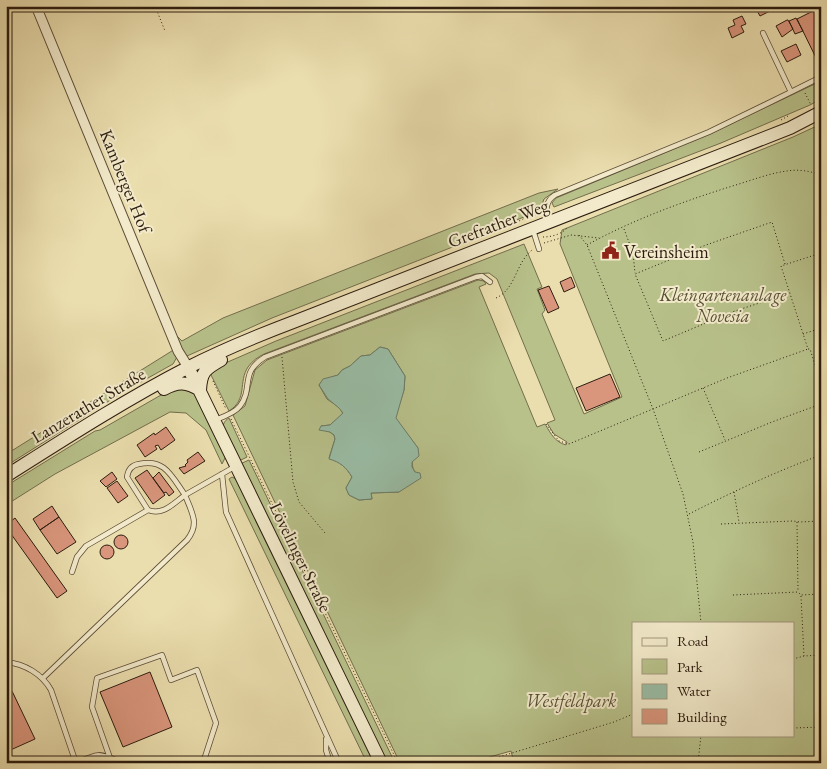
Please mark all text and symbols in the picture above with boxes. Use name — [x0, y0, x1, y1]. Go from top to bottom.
street label: Kamberger Hof — [95, 126, 158, 238]
street label: Grefrather Weg — [444, 193, 552, 253]
place label: Vereinsheim — [624, 240, 709, 263]
public building icon: Vereinsheim — [600, 241, 620, 261]
park label: Kleingartenanlage Novesia — [659, 283, 787, 327]
street label: Lanzerather Straße — [27, 362, 149, 448]
street label: Lövelinger Straße — [264, 498, 338, 616]
legend — [632, 622, 794, 736]
text: Road — [677, 631, 709, 650]
text: Park — [677, 657, 704, 676]
text: Water — [677, 681, 711, 700]
park label: Westfeldpark — [526, 689, 616, 713]
text: Building — [677, 707, 727, 726]

